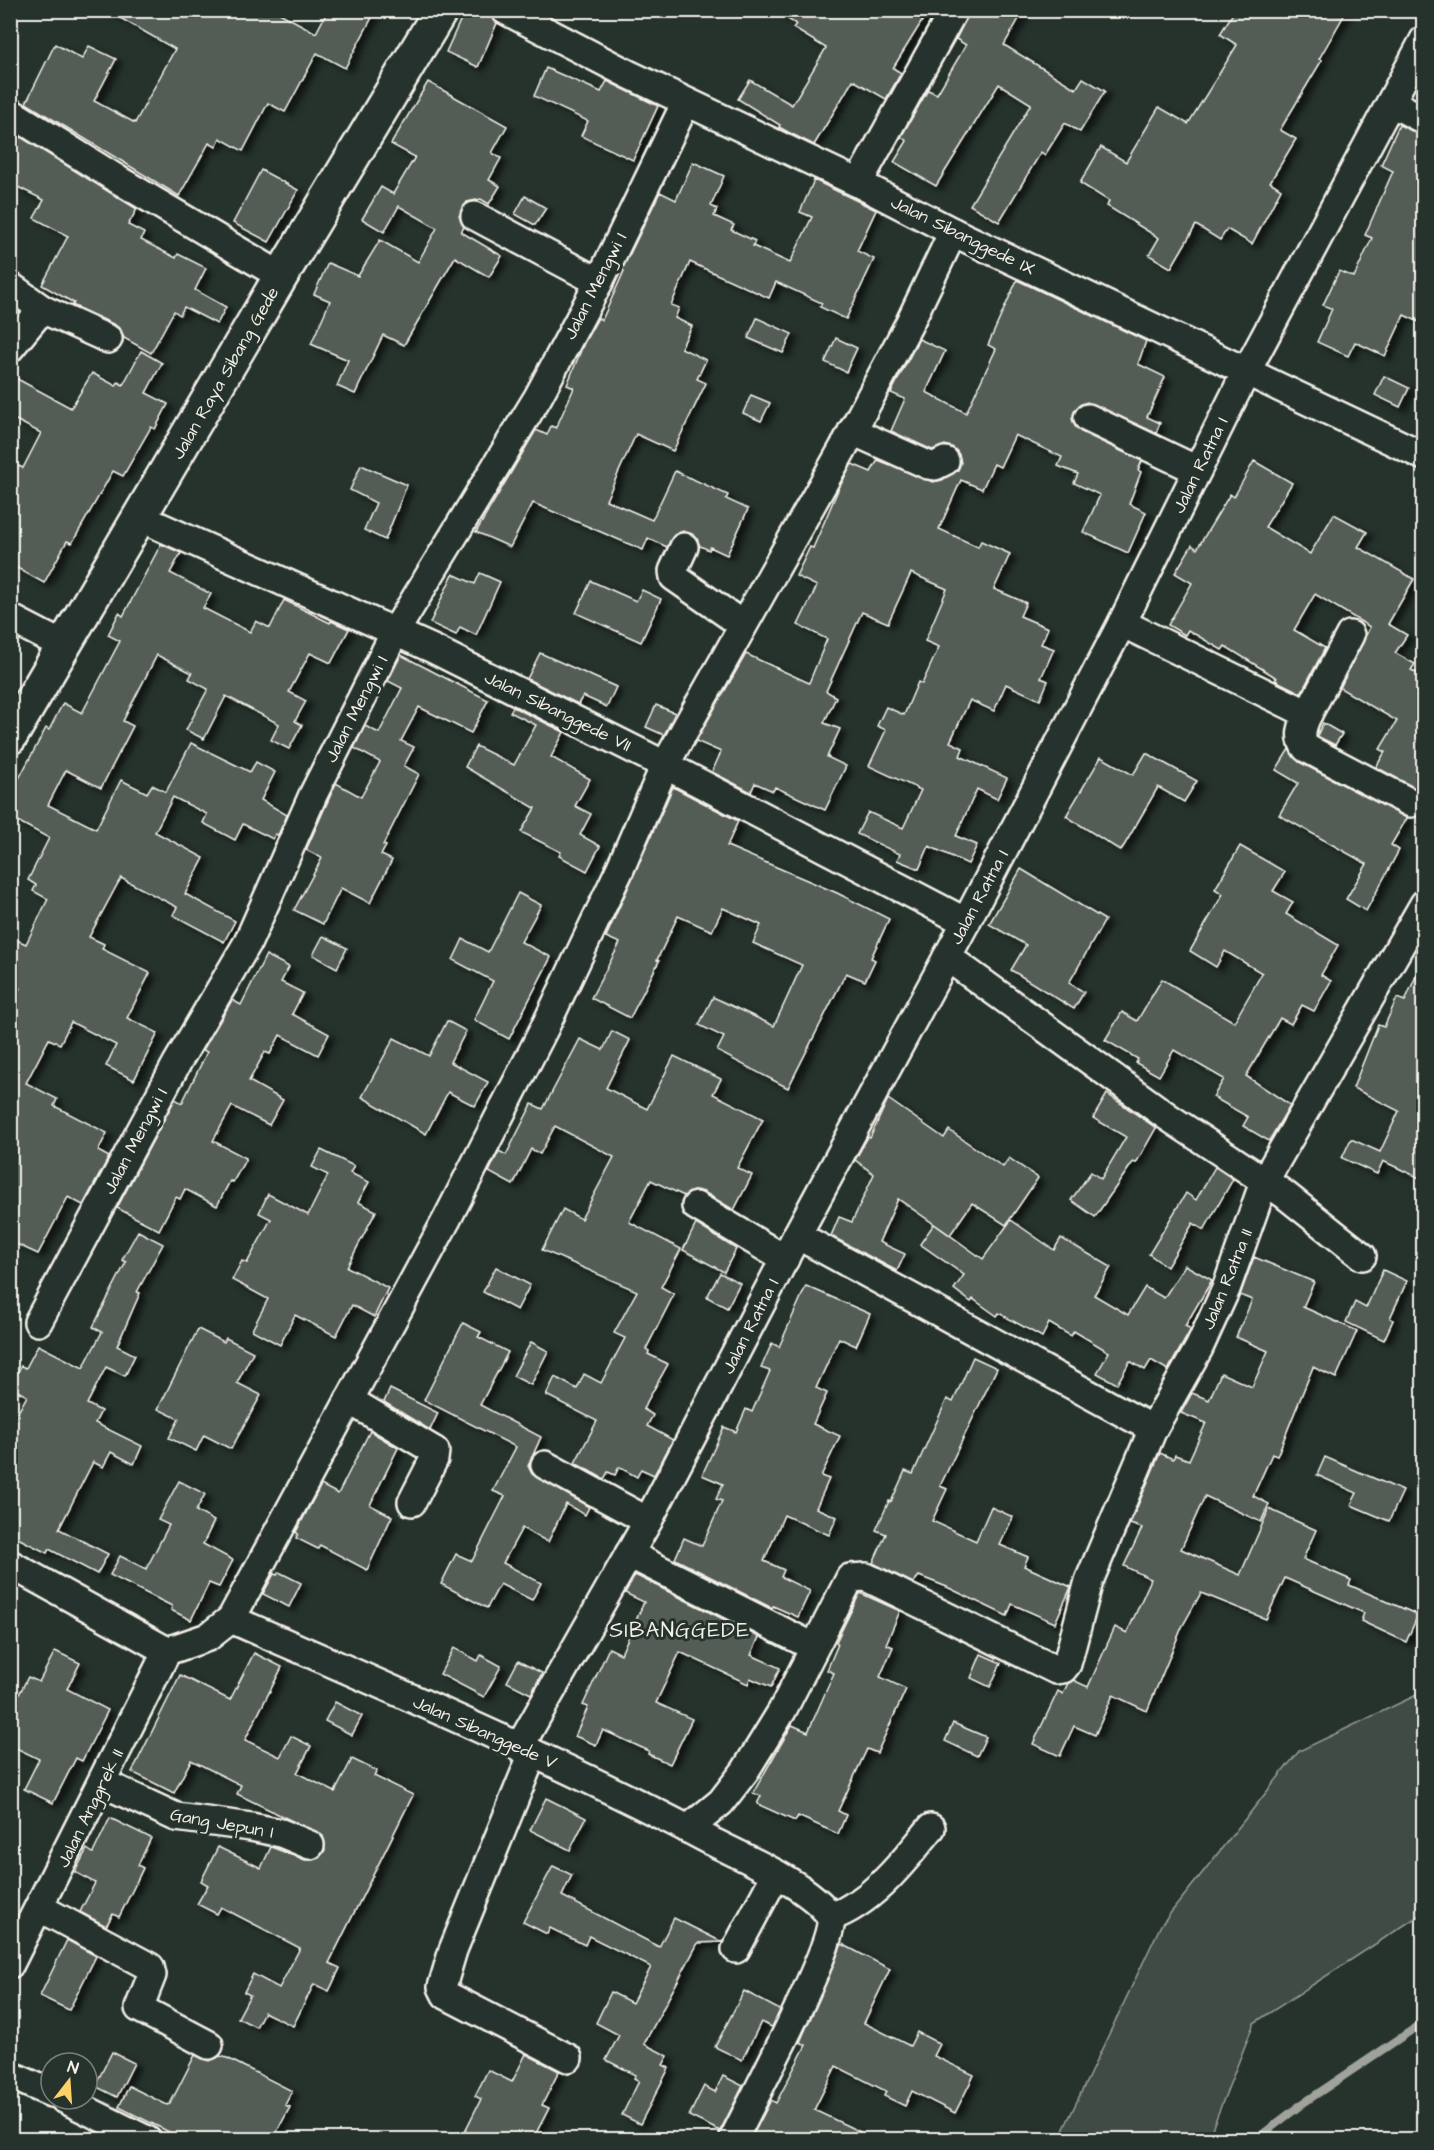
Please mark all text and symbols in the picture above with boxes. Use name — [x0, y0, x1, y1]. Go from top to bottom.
street label: Jalan Sibanggede IX — [886, 190, 1039, 282]
street label: Jalan Mengwi I — [558, 228, 634, 344]
street label: Jalan Raya Sibang Gede — [166, 282, 286, 465]
street label: Jalan Ratna I — [1166, 413, 1235, 518]
street label: Jalan Mengwi I — [319, 651, 395, 767]
street label: Jalan Sibanggede VII — [480, 665, 635, 759]
street label: Jalan Ratna I — [944, 845, 1015, 949]
street label: Jalan Mengwi I — [97, 1084, 175, 1199]
street label: Jalan Ratna II — [1196, 1225, 1259, 1333]
street label: Jalan Ratna I — [716, 1274, 785, 1378]
district label: SIBANGGEDE — [610, 1616, 750, 1645]
street label: Jalan Sibanggede V — [408, 1689, 561, 1776]
street label: Jalan Anggrek II — [51, 1745, 131, 1872]
street label: Gang Jepun I — [168, 1802, 276, 1846]
north arrow — [39, 2051, 99, 2111]
text: N — [65, 2056, 81, 2080]

